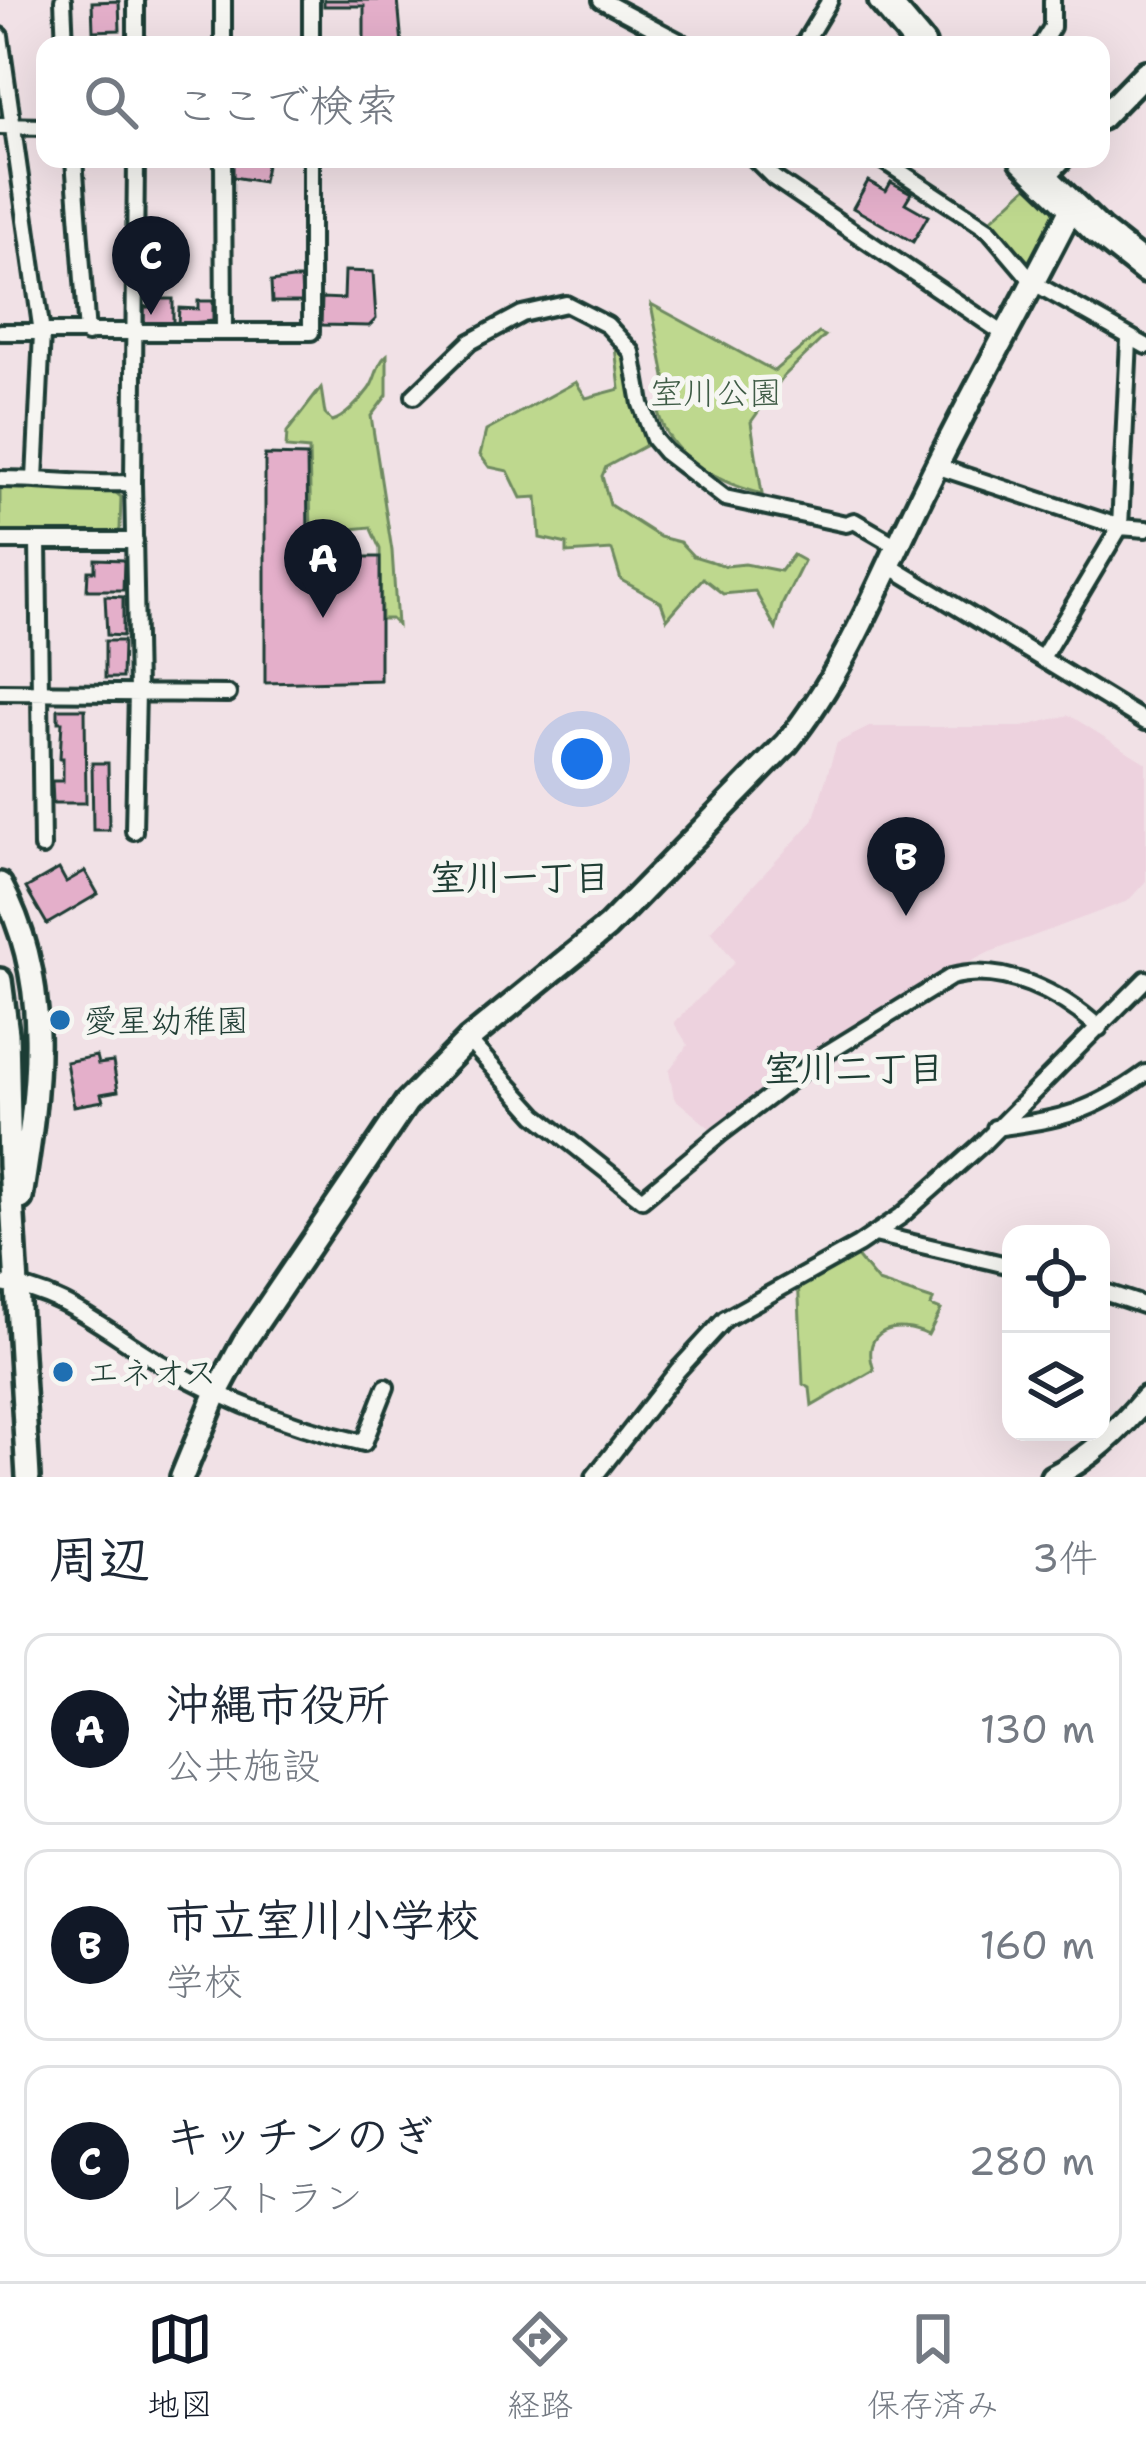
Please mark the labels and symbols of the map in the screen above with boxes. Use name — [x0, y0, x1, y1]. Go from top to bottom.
pin: C — [112, 216, 190, 315]
park label: 室川公園 — [650, 370, 782, 415]
pin: A — [284, 519, 362, 618]
your location — [552, 729, 612, 789]
pin: B — [867, 817, 945, 916]
district label: 室川一丁目 — [430, 853, 610, 902]
place label: 愛星幼稚園 — [84, 998, 249, 1043]
marker: 愛星幼稚園 — [47, 1007, 73, 1033]
district label: 室川二丁目 — [764, 1044, 944, 1093]
place label: エネオス — [87, 1350, 217, 1395]
marker: エネオス — [50, 1359, 76, 1385]

